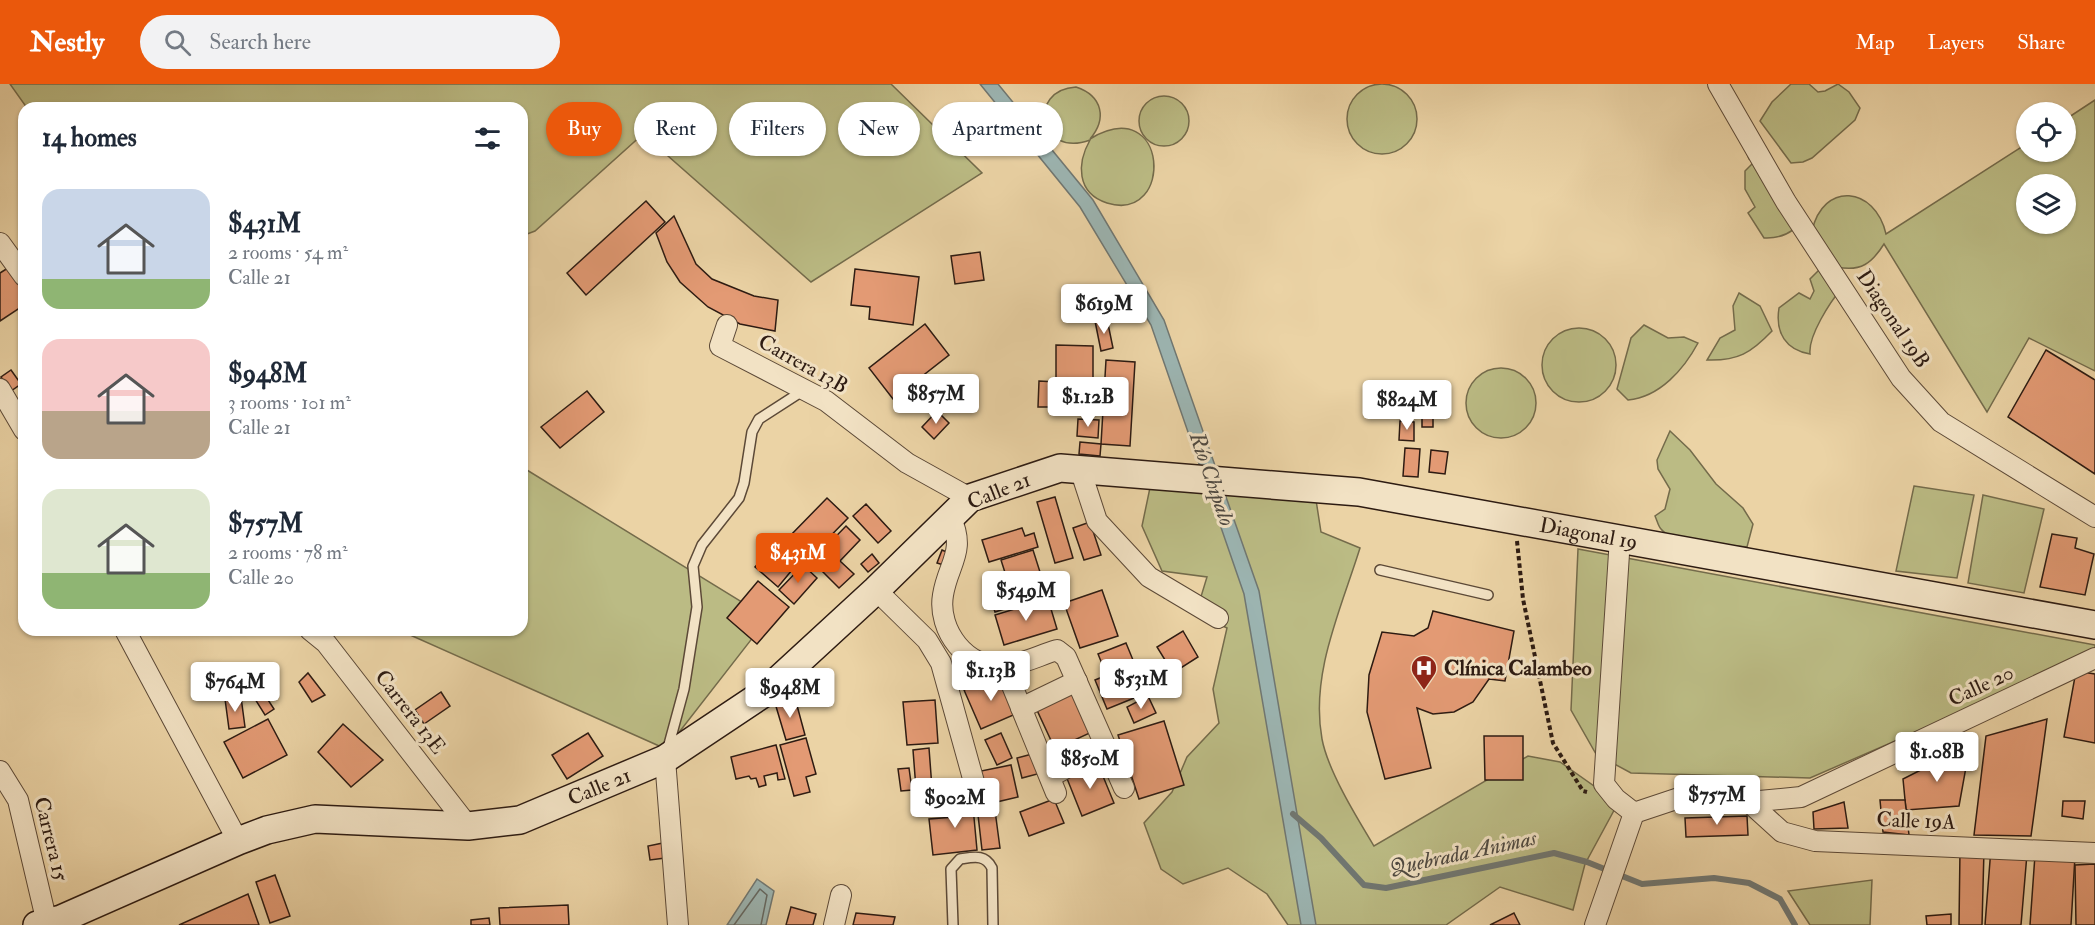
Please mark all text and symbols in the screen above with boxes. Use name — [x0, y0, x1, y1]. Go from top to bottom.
search box — [140, 15, 560, 69]
text: Nestly — [30, 25, 104, 60]
icon: search — [161, 26, 194, 59]
text: Search here — [209, 28, 311, 56]
text: Map — [1855, 29, 1895, 56]
text: Layers — [1928, 29, 1984, 56]
text: Share — [2017, 29, 2065, 56]
chip: Buy — [546, 102, 622, 156]
chip: Rent — [634, 102, 717, 156]
chip: Filters — [729, 102, 826, 156]
chip: New — [838, 102, 920, 156]
chip: Apartment — [932, 102, 1063, 156]
map controls — [2016, 102, 2076, 234]
button: locate — [2016, 102, 2076, 162]
text: 14 homes — [42, 122, 137, 154]
icon: filters — [471, 122, 504, 155]
button: layers — [2016, 174, 2076, 234]
text: $431M — [228, 208, 301, 240]
icon: home — [90, 213, 162, 285]
text: 2 rooms · 54 m² — [228, 240, 348, 265]
text: Calle 21 — [228, 265, 291, 290]
street label: Diagonal 19B — [1850, 265, 1936, 373]
pin: $619M — [1062, 284, 1146, 335]
text: $619M — [1075, 291, 1133, 316]
street label: Carrera 13B — [753, 328, 853, 400]
text: $948M — [228, 358, 307, 390]
icon: home — [90, 363, 162, 435]
pin: $857M — [894, 374, 978, 425]
pin: $1.12B — [1039, 377, 1137, 428]
pin: $824M — [1365, 380, 1449, 431]
text: $857M — [907, 381, 965, 406]
text: $1.12B — [1062, 384, 1114, 409]
text: $824M — [1377, 387, 1437, 412]
text: 3 rooms · 101 m² — [228, 390, 351, 415]
text: Calle 21 — [228, 415, 291, 440]
water label: Río Chipalo — [1183, 427, 1241, 530]
street label: Calle 21 — [963, 466, 1035, 516]
text: $757M — [228, 508, 303, 540]
street label: Diagonal 19 — [1537, 511, 1640, 556]
icon: home — [90, 513, 162, 585]
pin: $431M — [756, 533, 840, 584]
text: 2 rooms · 78 m² — [228, 540, 348, 565]
text: $431M — [770, 540, 826, 565]
text: Calle 20 — [228, 565, 294, 590]
pin: $549M — [984, 571, 1068, 622]
text: $549M — [996, 578, 1056, 603]
pin: $1.13B — [942, 651, 1040, 702]
hospital icon: Clínica Calambeo — [1409, 653, 1439, 691]
place label: Clínica Calambeo — [1444, 655, 1592, 682]
text: $1.13B — [966, 658, 1016, 683]
pin: $531M — [1099, 659, 1183, 710]
street label: Calle 20 — [1944, 659, 2018, 713]
pin: $764M — [193, 662, 277, 713]
street label: Carrera 13E — [369, 664, 451, 760]
text: $531M — [1114, 666, 1168, 691]
pin: $948M — [748, 668, 832, 719]
text: $764M — [205, 669, 265, 694]
text: $948M — [759, 675, 821, 700]
pin: $1.08B — [1888, 732, 1986, 783]
pin: $850M — [1048, 739, 1132, 790]
text: $1.08B — [1909, 739, 1965, 764]
text: $850M — [1061, 746, 1119, 771]
street label: Calle 21 — [564, 761, 635, 812]
pin: $757M — [1675, 775, 1759, 826]
pin: $902M — [913, 778, 997, 829]
text: $757M — [1688, 782, 1746, 807]
text: $902M — [924, 785, 986, 810]
street label: Carrera 15 — [28, 794, 75, 885]
street label: Calle 19A — [1876, 806, 1956, 836]
water label: Quebrada Animas — [1387, 824, 1540, 882]

